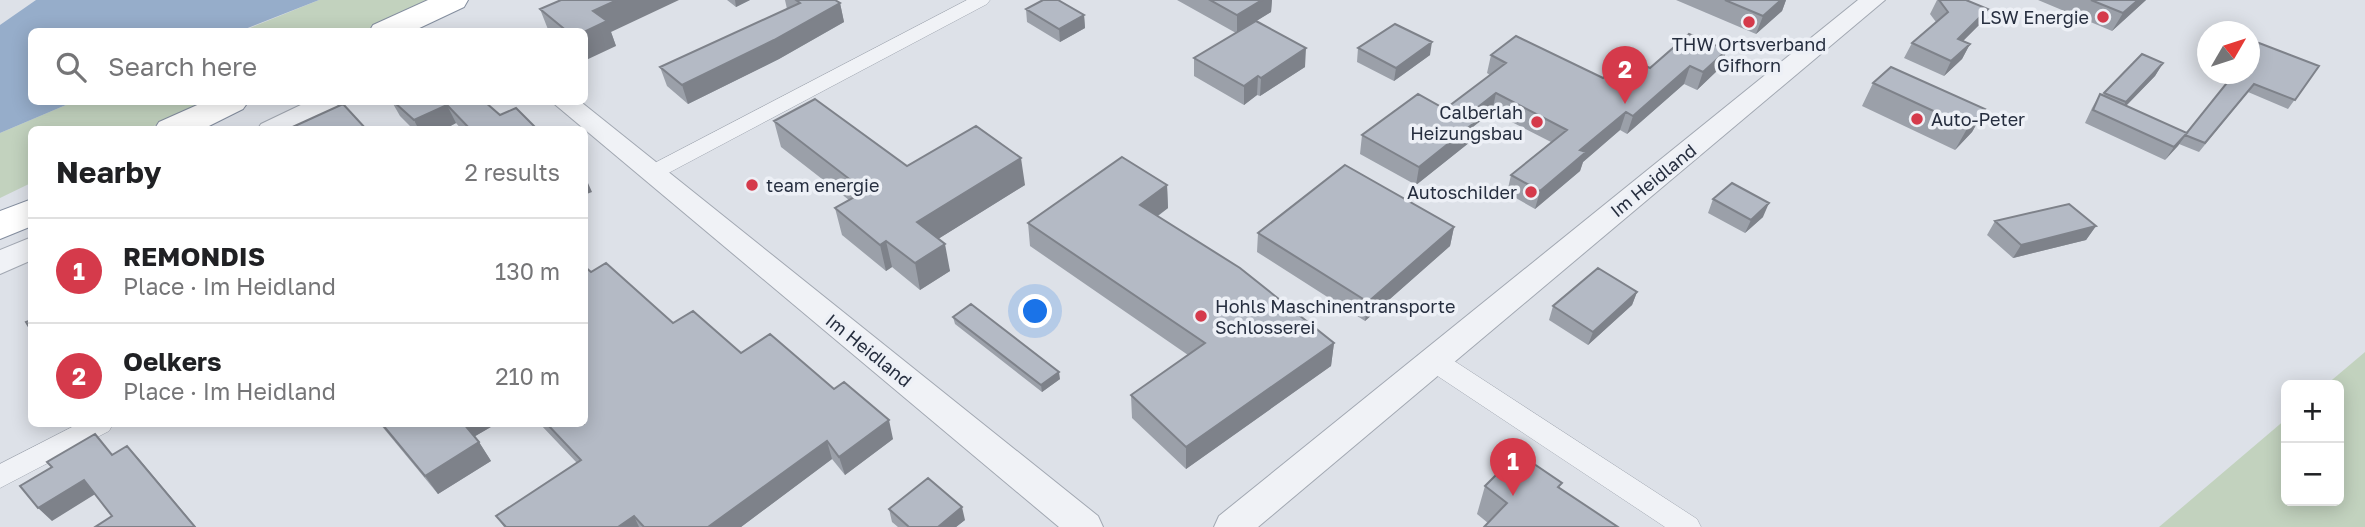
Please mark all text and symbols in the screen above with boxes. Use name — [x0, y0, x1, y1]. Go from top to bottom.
place label: LSW Energie — [1980, 6, 2089, 28]
marker: LSW Energie — [2095, 9, 2111, 25]
marker: THW Ortsverband Gifhorn — [1741, 14, 1757, 30]
north arrow — [2197, 21, 2260, 84]
search box — [28, 28, 588, 105]
place label: THW Ortsverband Gifhorn — [1672, 33, 1826, 76]
pin: 2 — [1602, 46, 1648, 104]
icon: search — [52, 48, 90, 86]
text: Search here — [108, 51, 257, 82]
place label: Calberlah Heizungsbau — [1410, 101, 1523, 144]
place label: Auto-Peter — [1931, 108, 2025, 130]
marker: Auto-Peter — [1909, 111, 1925, 127]
marker: Calberlah Heizungsbau — [1529, 114, 1545, 130]
street label: Im Heidland — [1606, 139, 1700, 221]
text: Nearby — [56, 154, 161, 190]
text: 2 results — [464, 158, 560, 186]
place label: team energie — [766, 174, 879, 196]
marker: team energie — [744, 177, 760, 193]
place label: Autoschilder — [1407, 181, 1517, 203]
marker: Autoschilder — [1523, 184, 1539, 200]
text: REMONDIS — [123, 241, 265, 272]
text: 1 — [73, 257, 85, 285]
text: 130 m — [495, 257, 560, 285]
text: Place · Im Heidland — [123, 272, 336, 300]
your location — [1018, 294, 1052, 328]
place label: Hohls Maschinentransporte Schlosserei — [1215, 295, 1455, 338]
marker: Hohls Maschinentransporte Schlosserei — [1193, 308, 1209, 324]
street label: Im Heidland — [822, 309, 916, 391]
text: Oelkers — [123, 346, 222, 377]
text: 2 — [72, 362, 86, 390]
text: 210 m — [495, 362, 560, 390]
text: Place · Im Heidland — [123, 377, 336, 405]
map controls — [2281, 380, 2344, 506]
button: + — [2281, 380, 2344, 443]
pin: 1 — [1490, 438, 1536, 496]
button: − — [2281, 443, 2344, 506]

